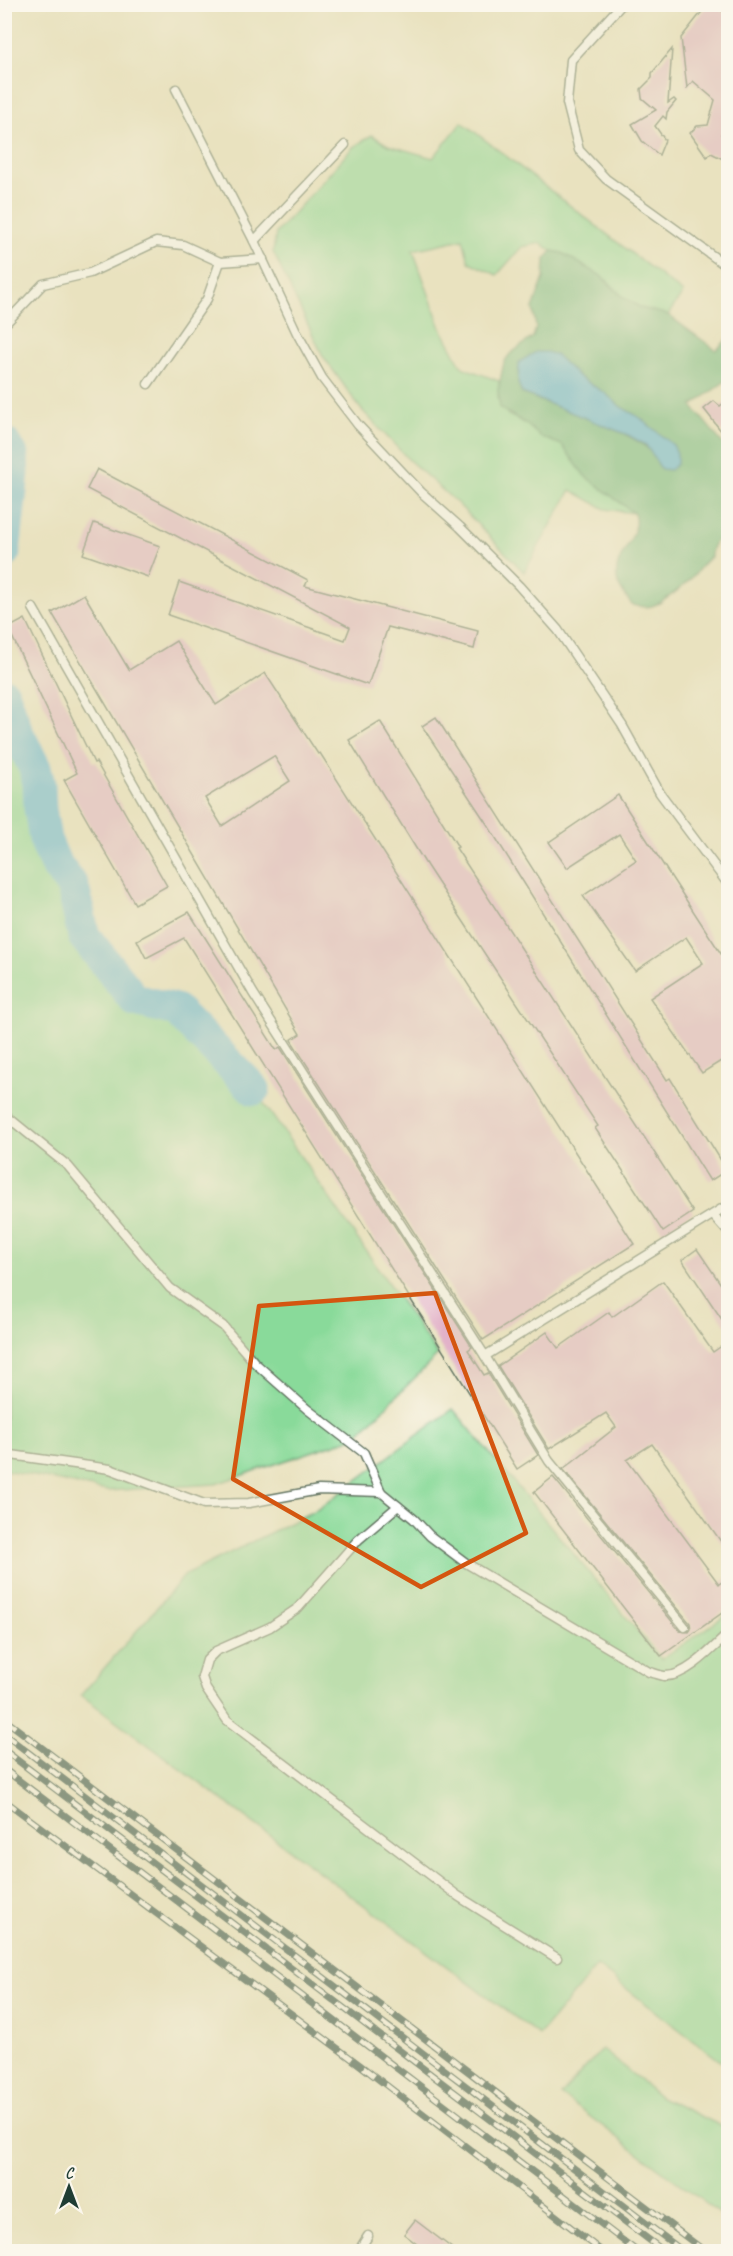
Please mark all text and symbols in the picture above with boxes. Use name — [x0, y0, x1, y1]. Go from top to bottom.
north arrow — [39, 2157, 99, 2217]
text: С — [65, 2163, 75, 2183]

